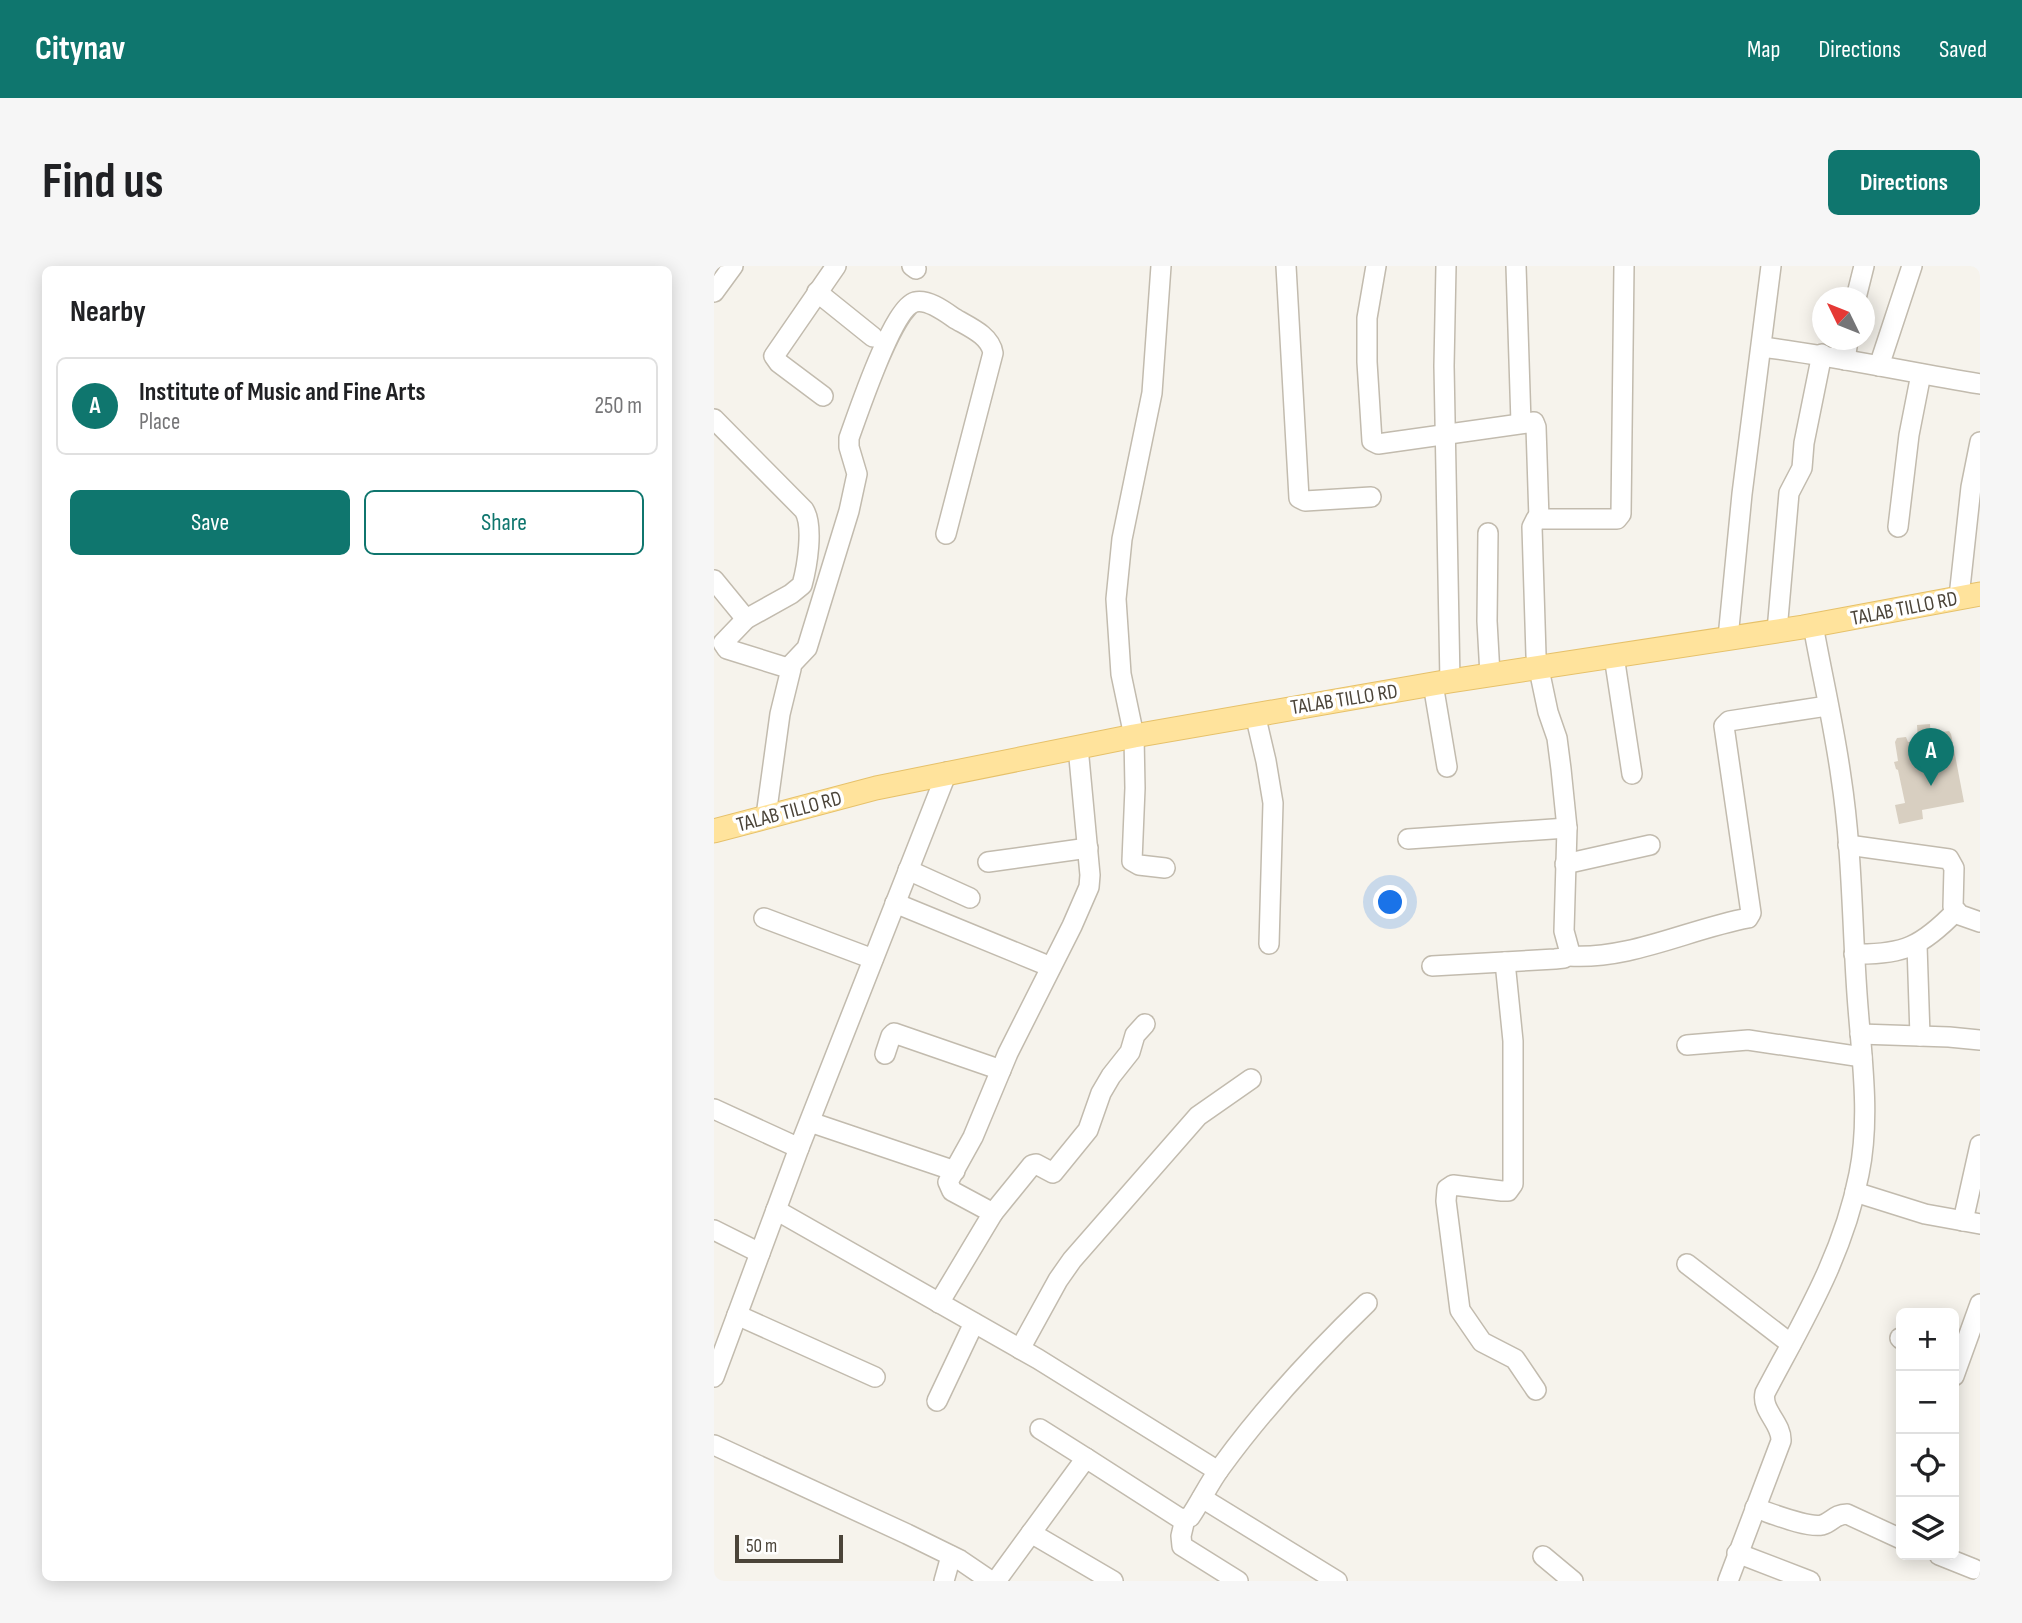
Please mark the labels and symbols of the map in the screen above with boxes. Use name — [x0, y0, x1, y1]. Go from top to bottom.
north arrow — [1812, 287, 1875, 350]
street label: TALAB TILLO RD — [1849, 586, 1959, 631]
street label: TALAB TILLO RD — [1289, 679, 1399, 720]
pin: A — [1908, 728, 1954, 786]
street label: TALAB TILLO RD — [734, 785, 845, 838]
your location — [1373, 885, 1407, 919]
scale bar — [735, 1532, 844, 1564]

